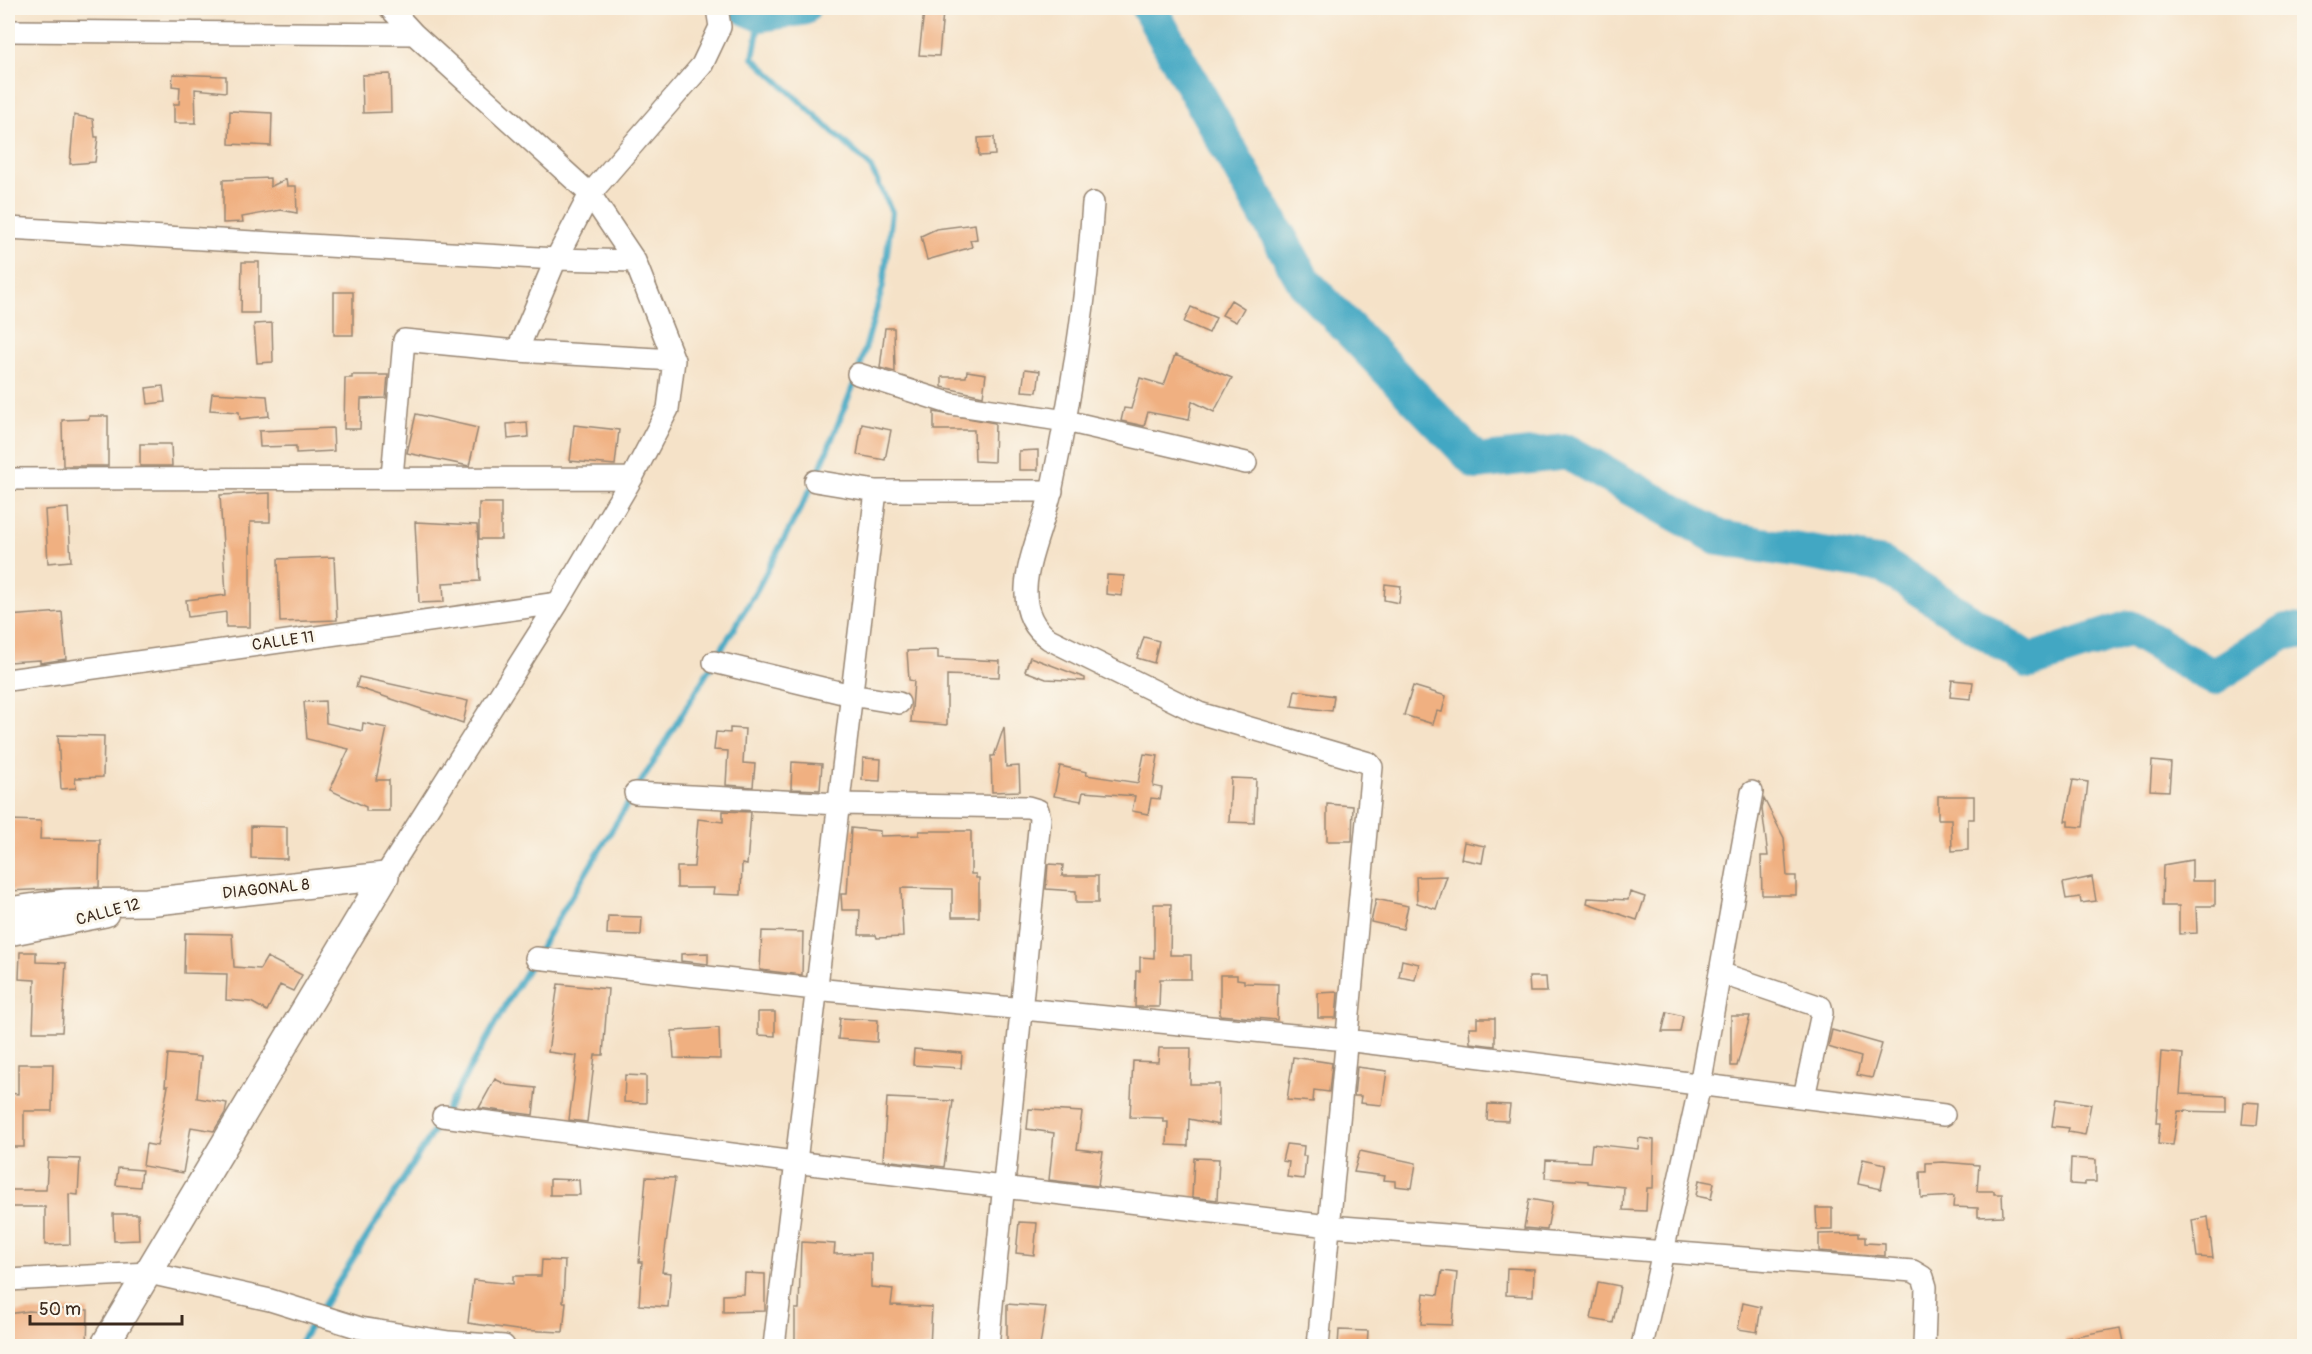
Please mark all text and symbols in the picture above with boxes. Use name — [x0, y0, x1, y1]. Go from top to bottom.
street label: CALLE 11 — [251, 627, 315, 655]
street label: DIAGONAL 8 — [221, 874, 311, 904]
street label: CALLE 12 — [74, 894, 142, 930]
scale bar — [30, 1288, 182, 1326]
text: 50 m — [39, 1298, 81, 1321]

